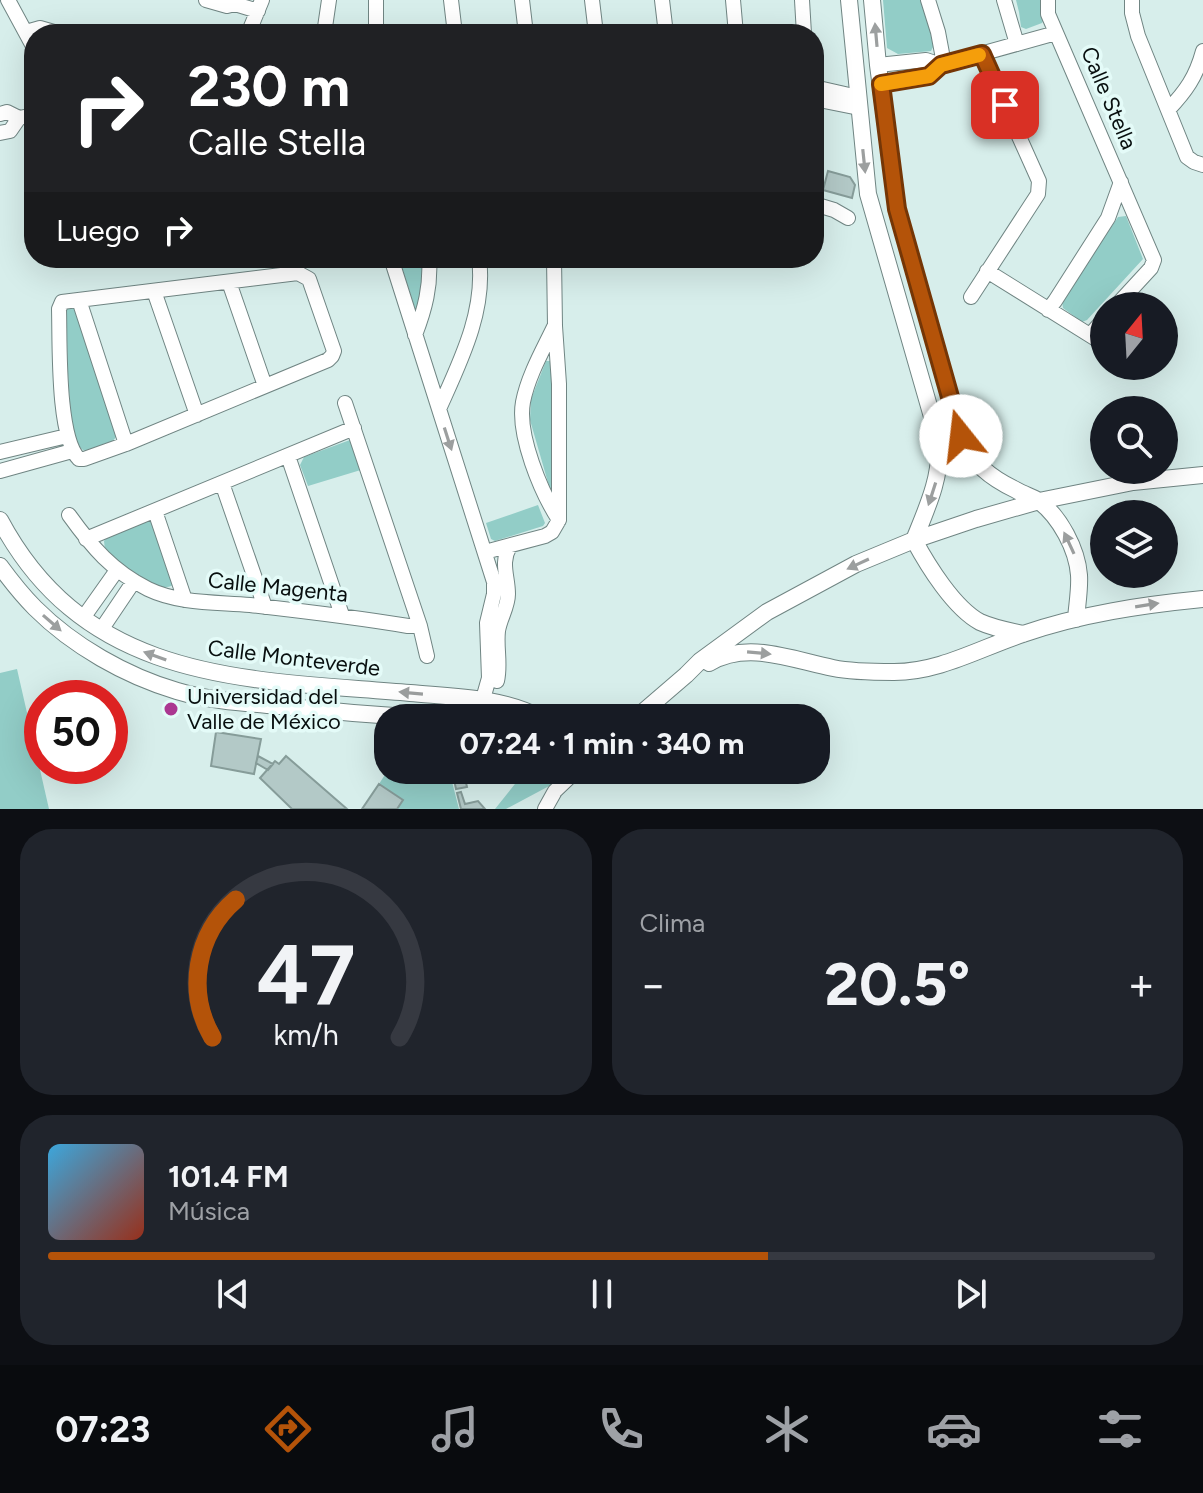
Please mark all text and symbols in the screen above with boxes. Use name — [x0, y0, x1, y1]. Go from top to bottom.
one-way arrow — [869, 22, 882, 47]
street label: Calle Stella — [1075, 43, 1143, 153]
text: 230 m — [188, 53, 350, 120]
icon: right — [56, 56, 160, 160]
pin — [971, 71, 1039, 139]
icon: arrive — [983, 83, 1027, 127]
text: Calle Stella — [188, 121, 366, 164]
one-way arrow — [858, 149, 871, 174]
icon: right — [156, 208, 200, 252]
text: Luego — [56, 212, 140, 249]
north arrow — [1090, 292, 1178, 380]
map controls — [1090, 292, 1178, 588]
position arrow — [919, 394, 1003, 478]
button: search — [1090, 396, 1178, 484]
one-way arrow — [443, 427, 455, 451]
one-way arrow — [925, 482, 938, 506]
button: layers — [1090, 500, 1178, 588]
one-way arrow — [1062, 531, 1075, 554]
one-way arrow — [846, 557, 870, 570]
street label: Calle Magenta — [207, 566, 349, 608]
one-way arrow — [1135, 598, 1160, 611]
one-way arrow — [43, 614, 62, 632]
street label: Calle Monteverde — [206, 634, 382, 682]
one-way arrow — [746, 647, 771, 660]
one-way arrow — [142, 649, 166, 662]
speed limit sign: 50 — [24, 680, 128, 784]
place label: Universidad del Valle de México — [187, 683, 341, 735]
one-way arrow — [398, 686, 423, 699]
marker: Universidad del Valle de México — [162, 700, 180, 718]
text: 07:24 · 1 min · 340 m — [460, 725, 744, 762]
text: Clima — [640, 907, 705, 939]
text: 47 — [256, 925, 355, 1025]
text: 20.5° — [824, 948, 970, 1020]
text: − — [640, 958, 667, 1011]
text: + — [1128, 958, 1155, 1011]
text: km/h — [273, 1018, 338, 1052]
text: 101.4 FM — [168, 1158, 289, 1195]
text: Música — [168, 1195, 250, 1227]
icon: previous — [211, 1272, 255, 1316]
icon: pause — [580, 1272, 624, 1316]
icon: next — [949, 1272, 993, 1316]
icon: directions — [260, 1401, 316, 1457]
icon: music — [427, 1401, 483, 1457]
icon: phone — [593, 1401, 649, 1457]
icon: climate — [759, 1401, 815, 1457]
icon: car — [926, 1401, 982, 1457]
icon: filters — [1092, 1401, 1148, 1457]
text: 07:23 — [55, 1408, 150, 1451]

